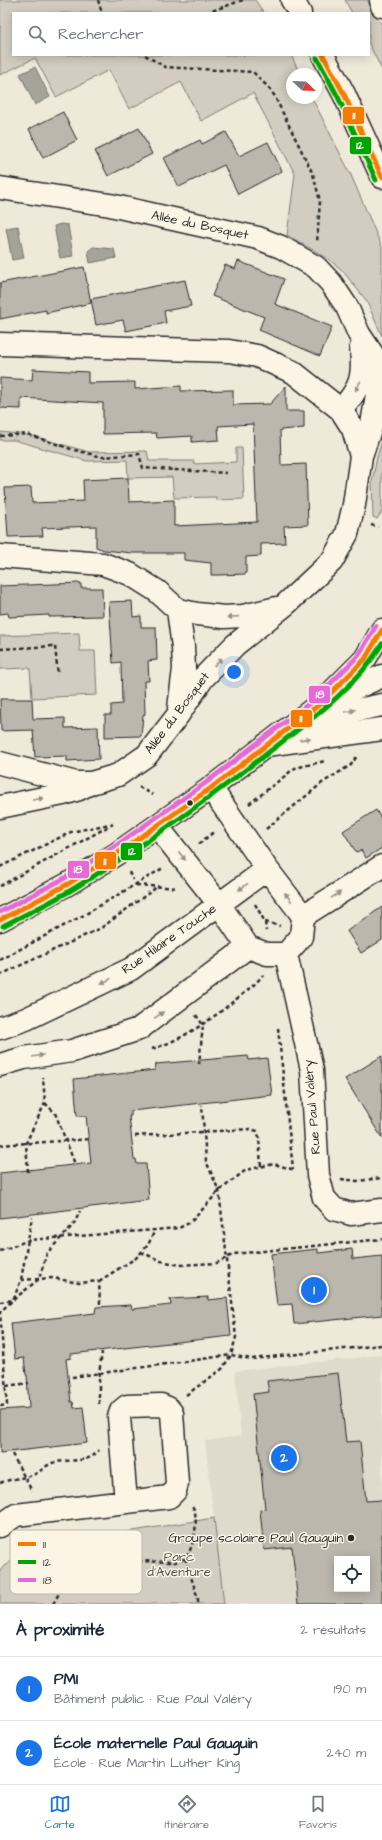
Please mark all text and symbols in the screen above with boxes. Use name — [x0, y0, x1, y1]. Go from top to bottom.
search box — [12, 12, 370, 56]
icon: search — [26, 23, 48, 45]
text: Rechercher — [58, 24, 143, 45]
north arrow — [286, 68, 322, 104]
line badge: 11 — [342, 106, 365, 125]
text: 11 — [353, 108, 356, 123]
line badge: 12 — [349, 136, 372, 155]
text: 12 — [356, 138, 365, 153]
street label: Allée du Bosquet — [150, 206, 251, 244]
one-way arrow — [355, 380, 361, 392]
one-way arrow — [227, 613, 239, 620]
one-way arrow — [213, 657, 223, 667]
your location — [224, 662, 244, 682]
street label: Allée du Bosquet — [140, 668, 214, 758]
line badge: 18 — [308, 685, 331, 704]
text: 18 — [316, 687, 325, 702]
one-way arrow — [344, 708, 356, 714]
line badge: 11 — [290, 709, 313, 728]
text: 11 — [300, 711, 303, 726]
one-way arrow — [299, 736, 311, 742]
one-way arrow — [32, 796, 44, 802]
unlabelled marker — [185, 798, 195, 808]
line badge: 12 — [120, 842, 143, 861]
text: 12 — [128, 844, 137, 859]
line badge: 11 — [94, 851, 117, 870]
one-way arrow — [177, 851, 186, 862]
text: 11 — [104, 854, 107, 869]
line badge: 18 — [67, 860, 90, 879]
text: 18 — [74, 862, 83, 877]
one-way arrow — [238, 882, 248, 890]
one-way arrow — [284, 892, 292, 903]
one-way arrow — [330, 892, 341, 899]
street label: Rue Hilaire Touche — [118, 900, 220, 978]
one-way arrow — [100, 978, 112, 984]
one-way arrow — [154, 1011, 165, 1019]
one-way arrow — [32, 1053, 44, 1059]
street label: Rue Paul Valéry — [299, 1059, 326, 1155]
pin: 1 — [301, 1275, 327, 1305]
pin: 2 — [271, 1443, 297, 1473]
place label: Groupe scolaire Paul Gauguin — [169, 1529, 343, 1548]
legend — [10, 1530, 142, 1594]
marker: Groupe scolaire Paul Gauguin — [346, 1533, 356, 1543]
text: 11 — [43, 1537, 46, 1552]
park label: Parc d'Aventure — [147, 1548, 211, 1581]
text: 12 — [43, 1555, 51, 1570]
map controls — [334, 1556, 370, 1592]
button: locate — [334, 1556, 370, 1592]
text: 18 — [43, 1573, 52, 1588]
text: À proximité — [16, 1618, 105, 1642]
text: 2 résultats — [300, 1621, 366, 1639]
text: PMI — [54, 1669, 78, 1690]
text: 1 — [28, 1680, 30, 1698]
text: 190 m — [333, 1680, 366, 1698]
text: Bâtiment public · Rue Paul Valéry — [54, 1690, 252, 1708]
text: École maternelle Paul Gauguin — [54, 1733, 257, 1754]
text: 2 — [25, 1744, 33, 1762]
text: 240 m — [326, 1744, 366, 1762]
text: École · Rue Martin Luther King — [54, 1754, 240, 1772]
tab: Carte — [45, 1793, 75, 1832]
tab: Itinéraire — [164, 1793, 209, 1832]
tab: Favoris — [299, 1793, 337, 1832]

